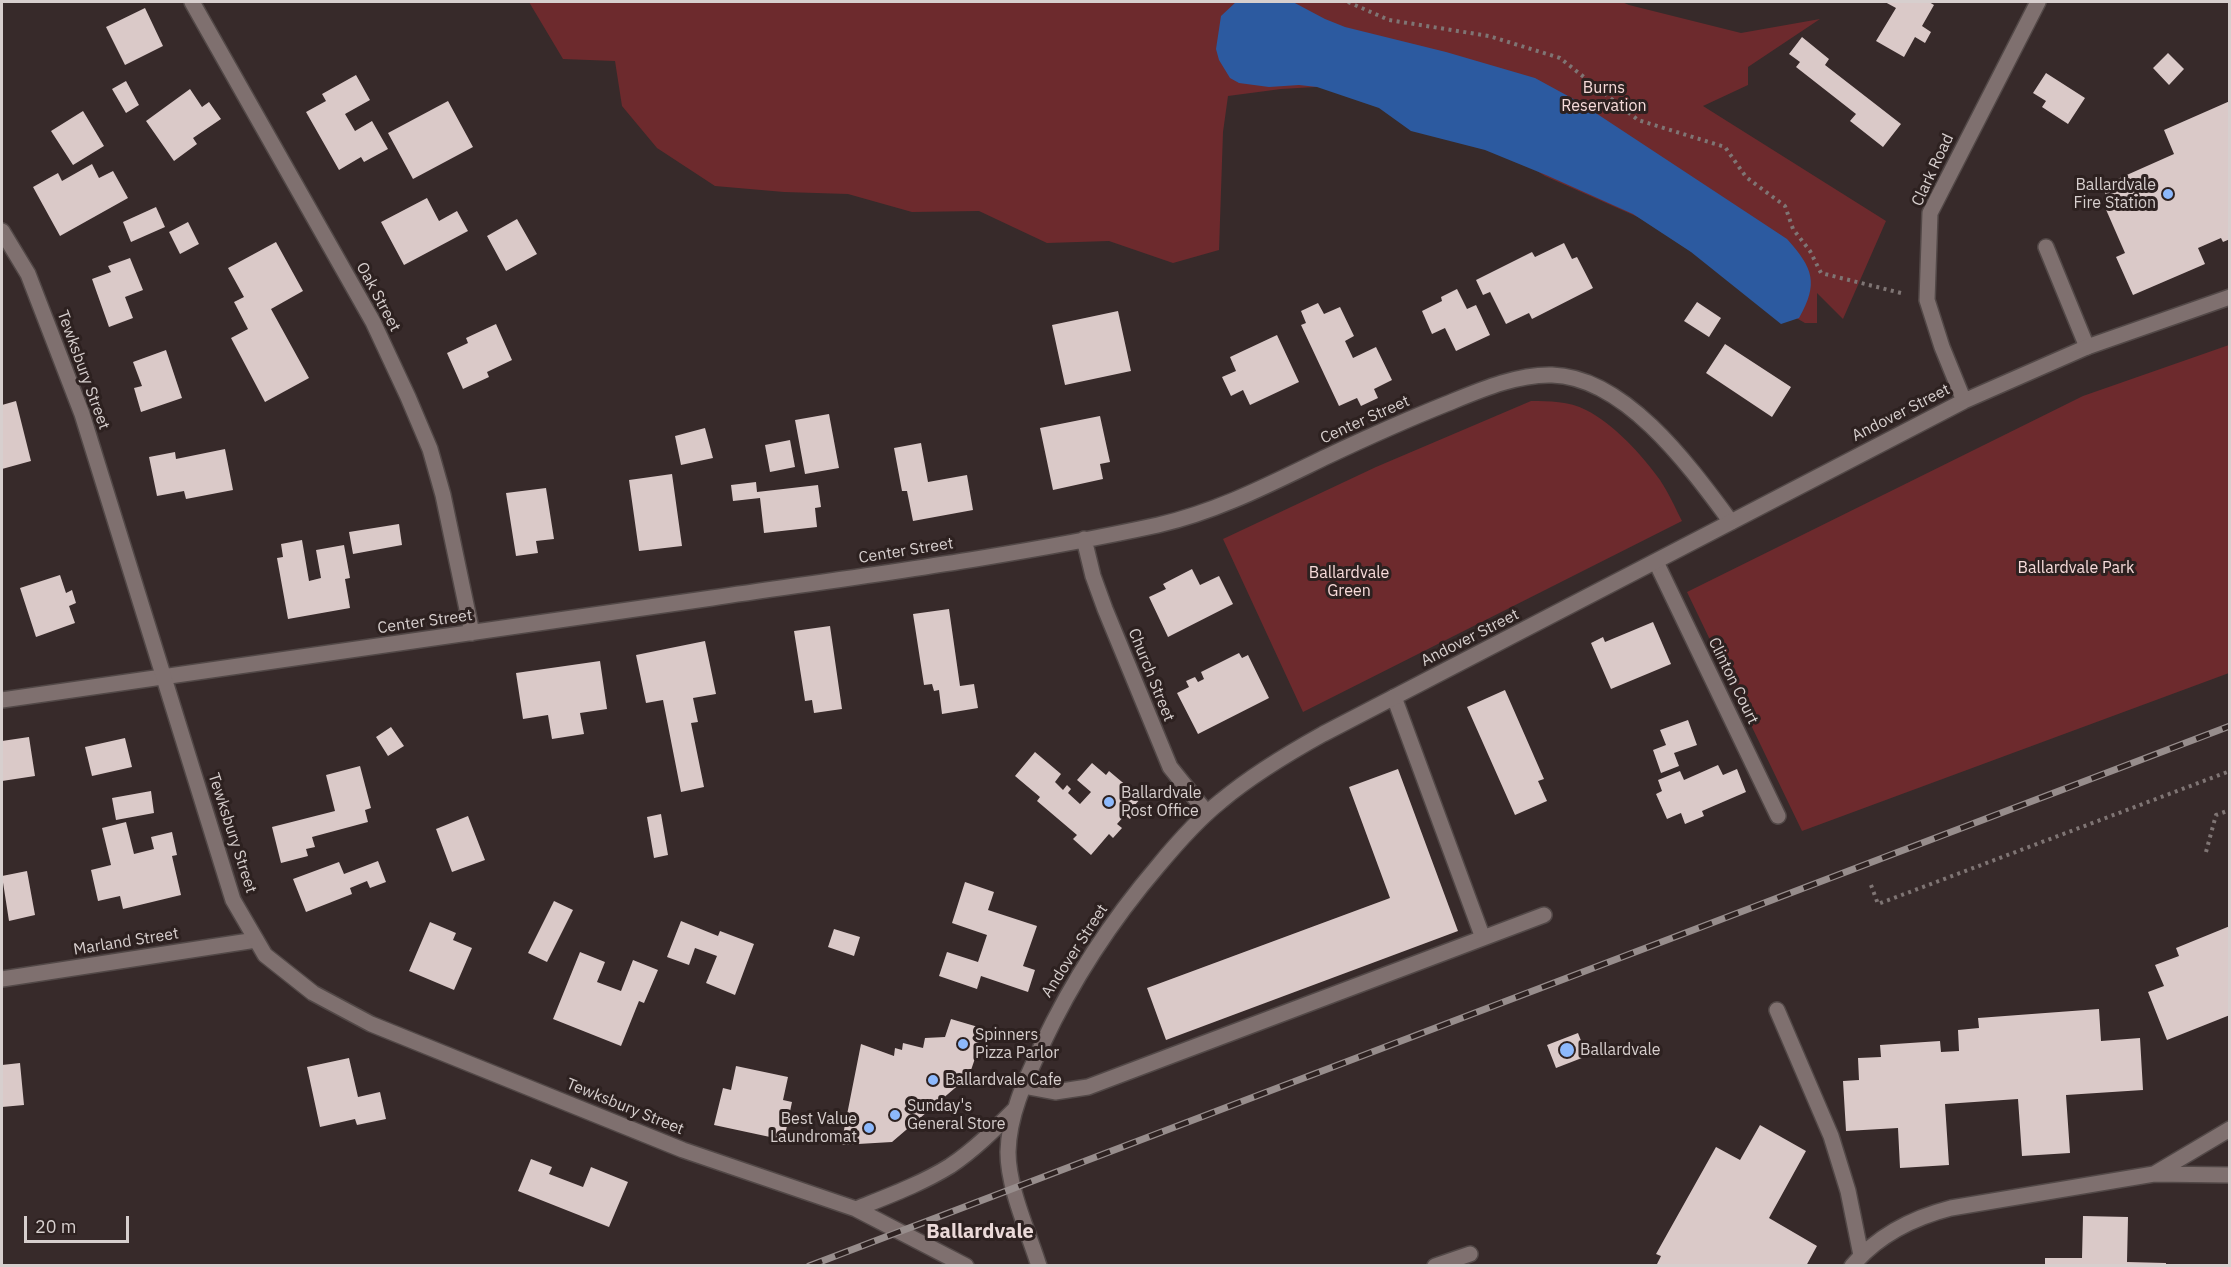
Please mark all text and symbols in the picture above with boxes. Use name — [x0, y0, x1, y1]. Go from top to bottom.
park label: Burns Reservation — [1561, 78, 1647, 116]
street label: Clark Road — [1908, 131, 1958, 209]
place label: Ballardvale Fire Station — [2074, 175, 2156, 213]
marker: Ballardvale Fire Station — [2161, 187, 2175, 201]
street label: Oak Street — [352, 259, 404, 335]
street label: Tewksbury Street — [53, 308, 113, 432]
street label: Andover Street — [1849, 380, 1953, 446]
street label: Center Street — [1317, 392, 1413, 448]
street label: Center Street — [857, 534, 955, 568]
park label: Ballardvale Park — [2018, 558, 2134, 578]
park label: Ballardvale Green — [1309, 563, 1389, 601]
street label: Andover Street — [1418, 605, 1522, 671]
street label: Center Street — [376, 606, 474, 638]
street label: Church Street — [1124, 626, 1178, 724]
street label: Clinton Court — [1704, 634, 1762, 728]
street label: Tewksbury Street — [204, 770, 260, 896]
place label: Ballardvale Post Office — [1121, 783, 1202, 821]
marker: Ballardvale Post Office — [1102, 795, 1116, 809]
street label: Andover Street — [1038, 901, 1112, 1001]
street label: Marland Street — [72, 924, 180, 960]
place label: Spinners Pizza Parlor — [975, 1025, 1059, 1063]
marker: Spinners Pizza Parlor — [956, 1037, 970, 1051]
place label: Ballardvale — [1580, 1040, 1661, 1060]
marker: Ballardvale — [1558, 1041, 1576, 1059]
place label: Ballardvale Cafe — [945, 1070, 1062, 1090]
marker: Ballardvale Cafe — [926, 1073, 940, 1087]
street label: Tewksbury Street — [563, 1075, 687, 1139]
place label: Sunday's General Store — [907, 1096, 1006, 1134]
marker: Sunday's General Store — [888, 1108, 902, 1122]
place label: Best Value Laundromat — [770, 1109, 857, 1147]
marker: Best Value Laundromat — [862, 1121, 876, 1135]
scale bar — [27, 1204, 132, 1242]
text: 20 m — [35, 1215, 77, 1238]
district label: Ballardvale — [926, 1220, 1034, 1244]

